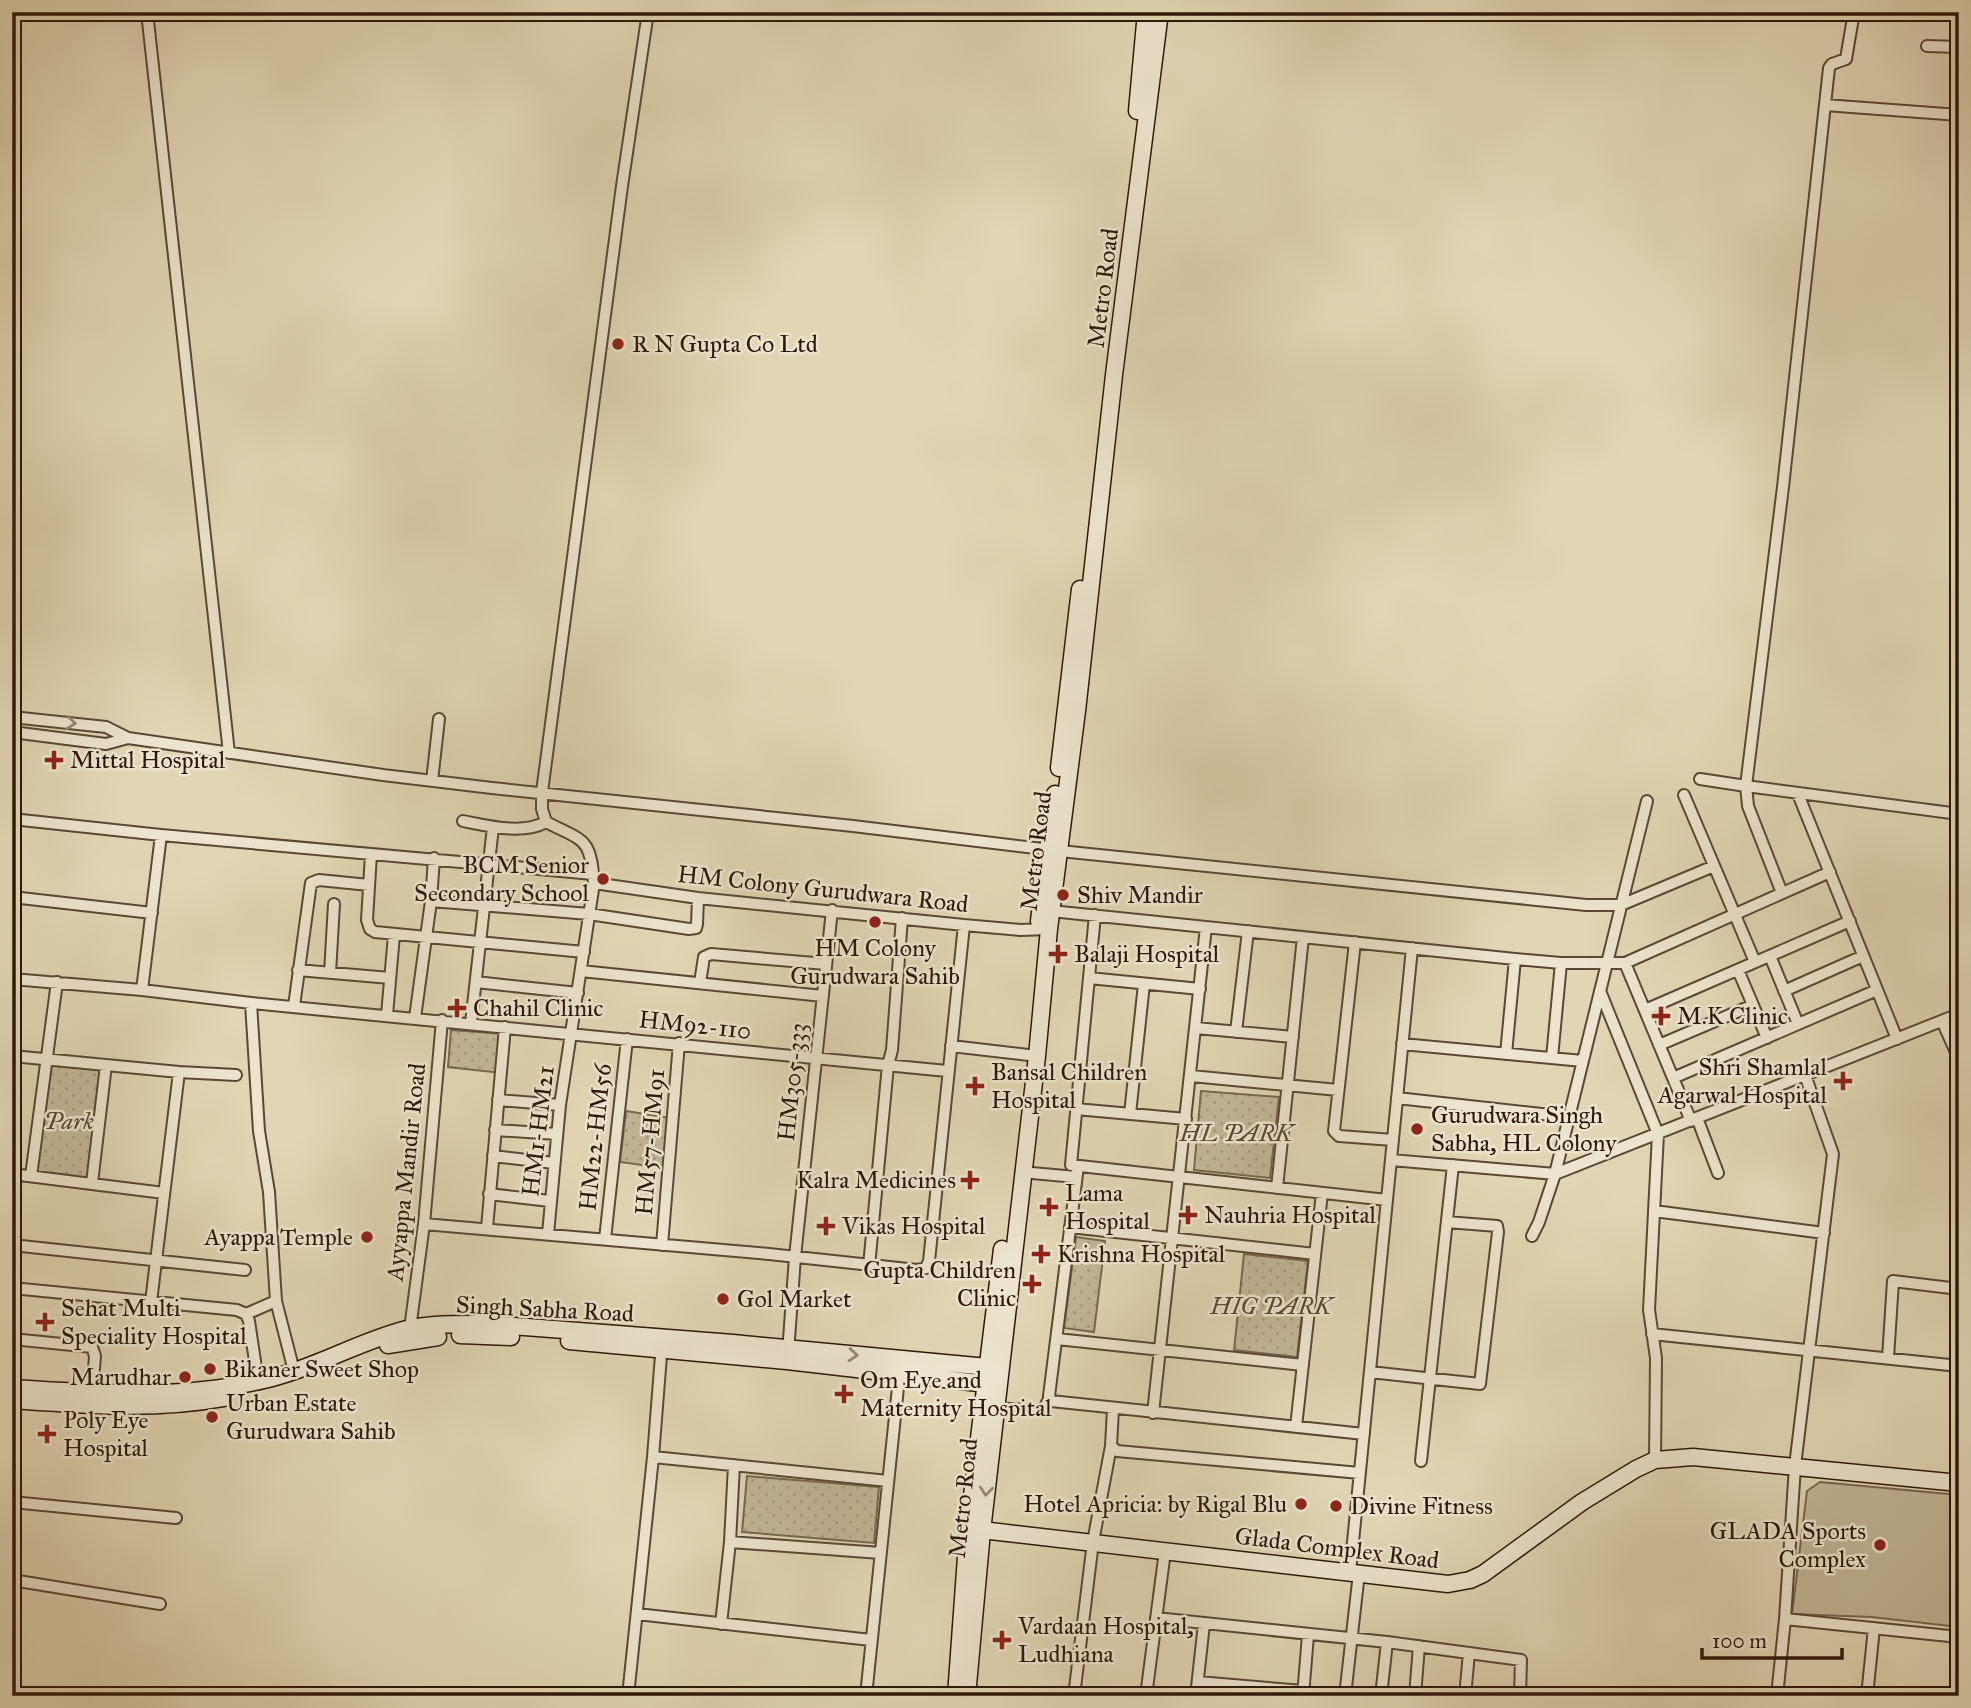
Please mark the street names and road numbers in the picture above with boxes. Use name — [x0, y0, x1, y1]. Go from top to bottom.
street label: Metro Road — [1081, 226, 1125, 350]
street label: Metro Road — [1014, 789, 1058, 913]
street label: HM Colony Gurudwara Road — [676, 859, 970, 919]
street label: HM92-110 — [637, 1004, 753, 1046]
street label: HM305-333 — [771, 1021, 813, 1143]
street label: HM22-HM56 — [572, 1061, 618, 1212]
street label: Ayyappa Mandir Road — [380, 1062, 432, 1283]
street label: HM1-HM21 — [515, 1064, 561, 1198]
street label: HM57-HM91 — [629, 1067, 671, 1217]
street label: Singh Sabha Road — [455, 1289, 635, 1329]
street label: Metro Road — [942, 1437, 984, 1559]
street label: Glada Complex Road — [1233, 1521, 1441, 1575]

